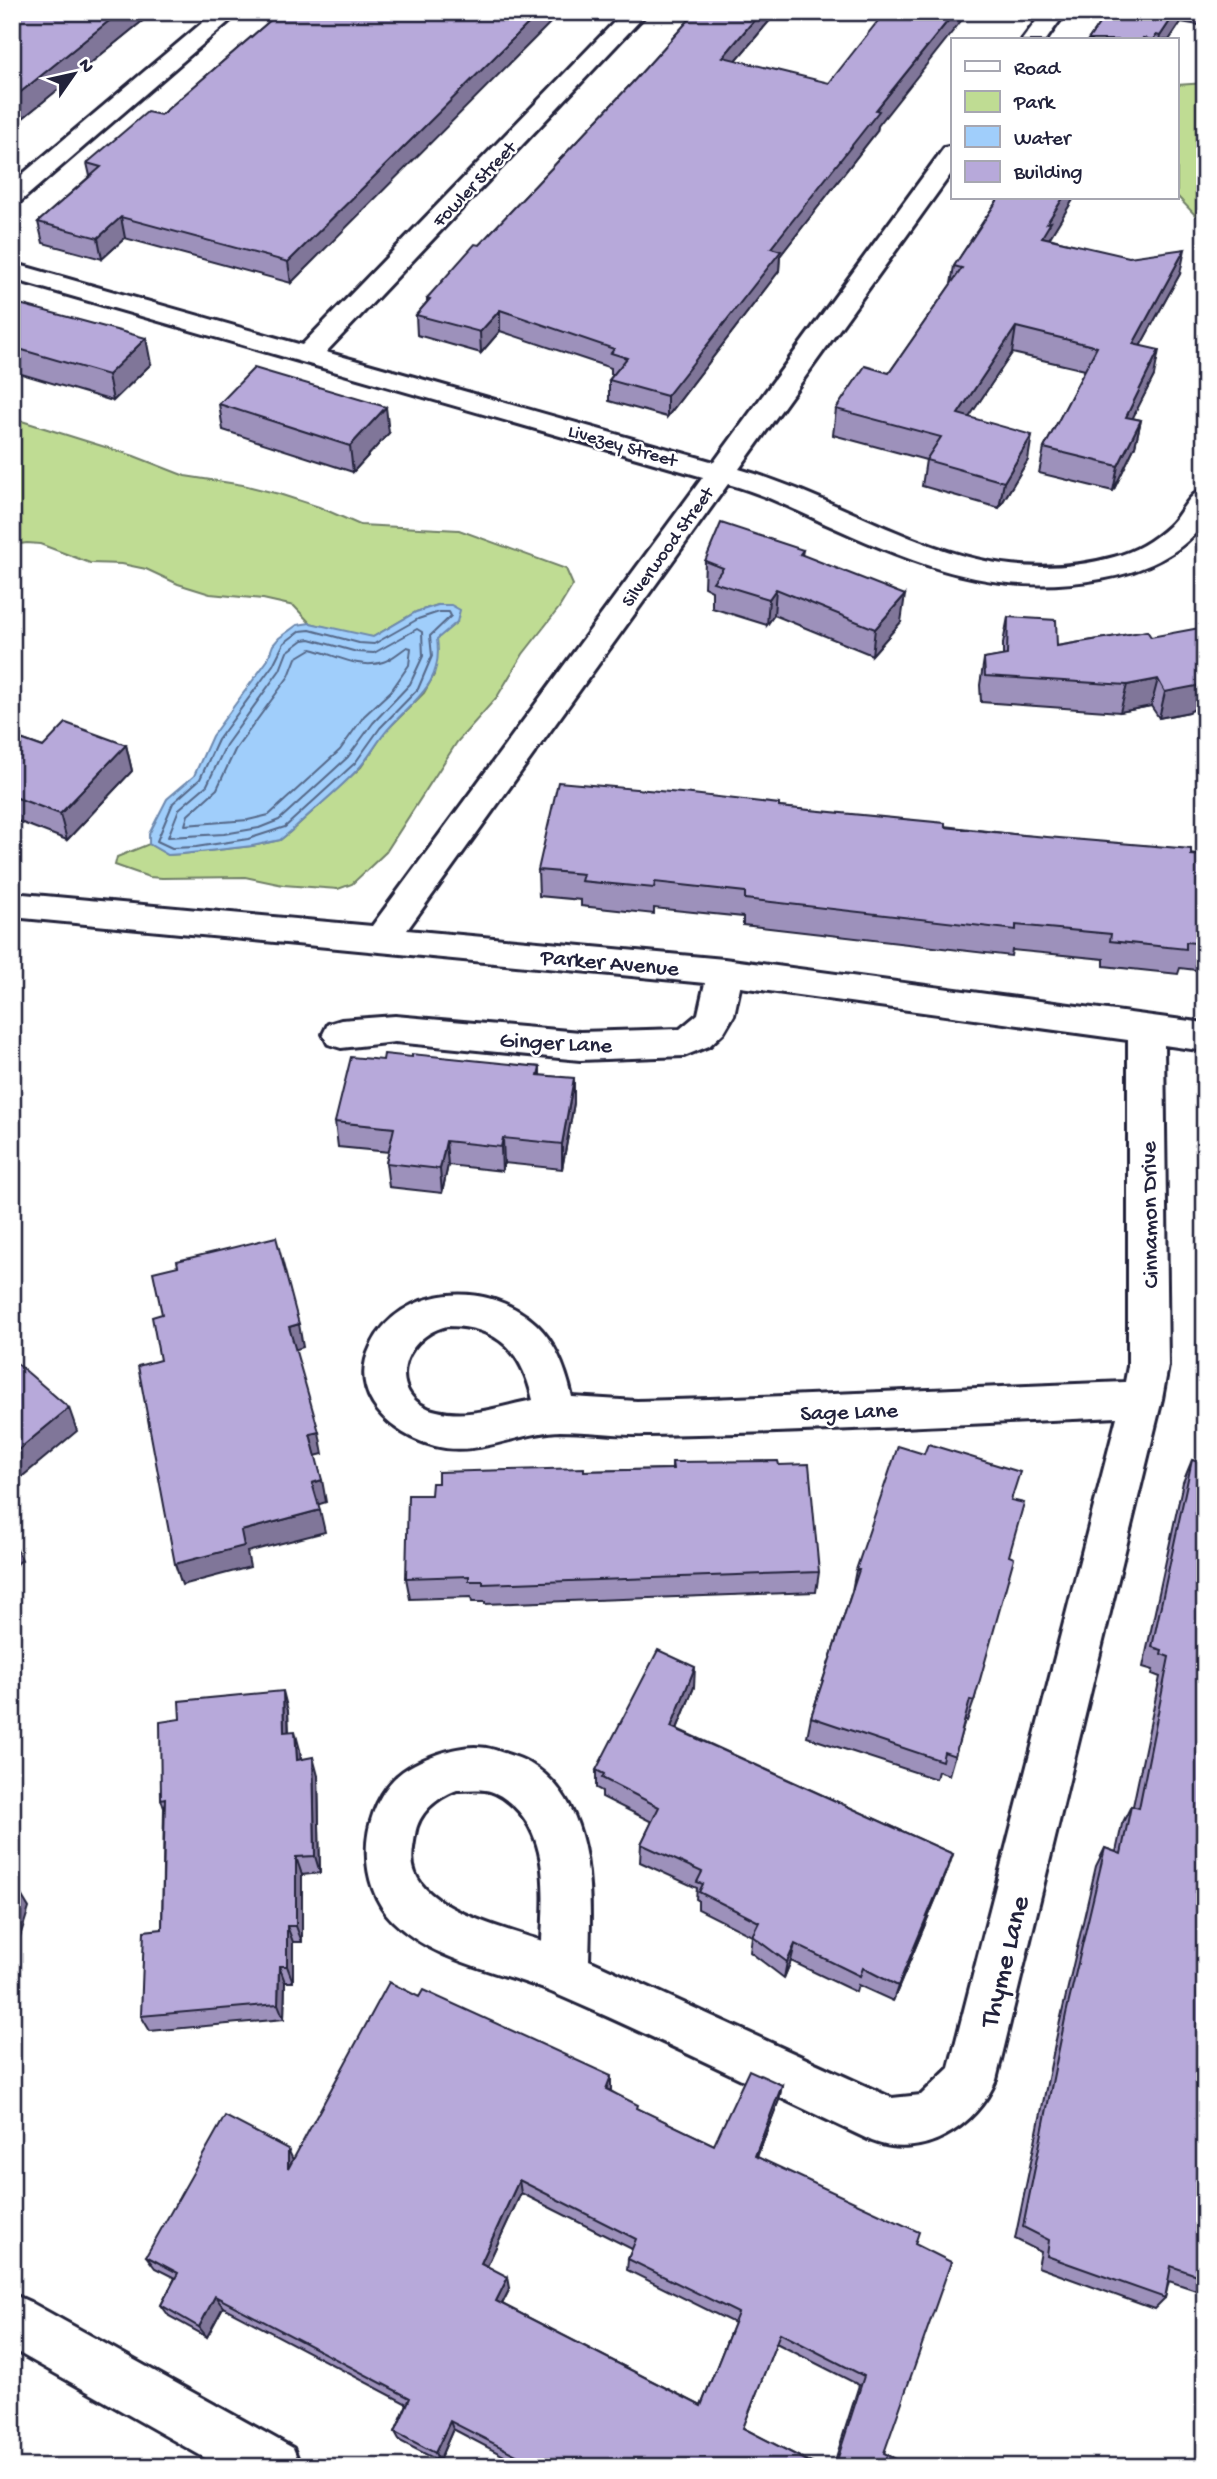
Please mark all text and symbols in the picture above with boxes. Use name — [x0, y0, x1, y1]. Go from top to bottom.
north arrow — [38, 38, 108, 108]
legend — [951, 38, 1178, 200]
text: N — [72, 55, 98, 78]
text: Road — [1014, 58, 1062, 83]
text: Park — [1013, 92, 1057, 117]
text: Water — [1014, 128, 1072, 153]
street label: Fowler Street — [428, 136, 524, 234]
text: Building — [1013, 162, 1083, 187]
street label: Livezey Street — [565, 421, 681, 474]
street label: Silverwood Street — [618, 482, 721, 613]
street label: Parker Avenue — [539, 945, 681, 984]
street label: Ginger Lane — [499, 1028, 614, 1061]
street label: Cinnamon Drive — [1137, 1140, 1166, 1289]
street label: Sage Lane — [800, 1398, 900, 1429]
street label: Thyme Lane — [974, 1893, 1039, 2033]

